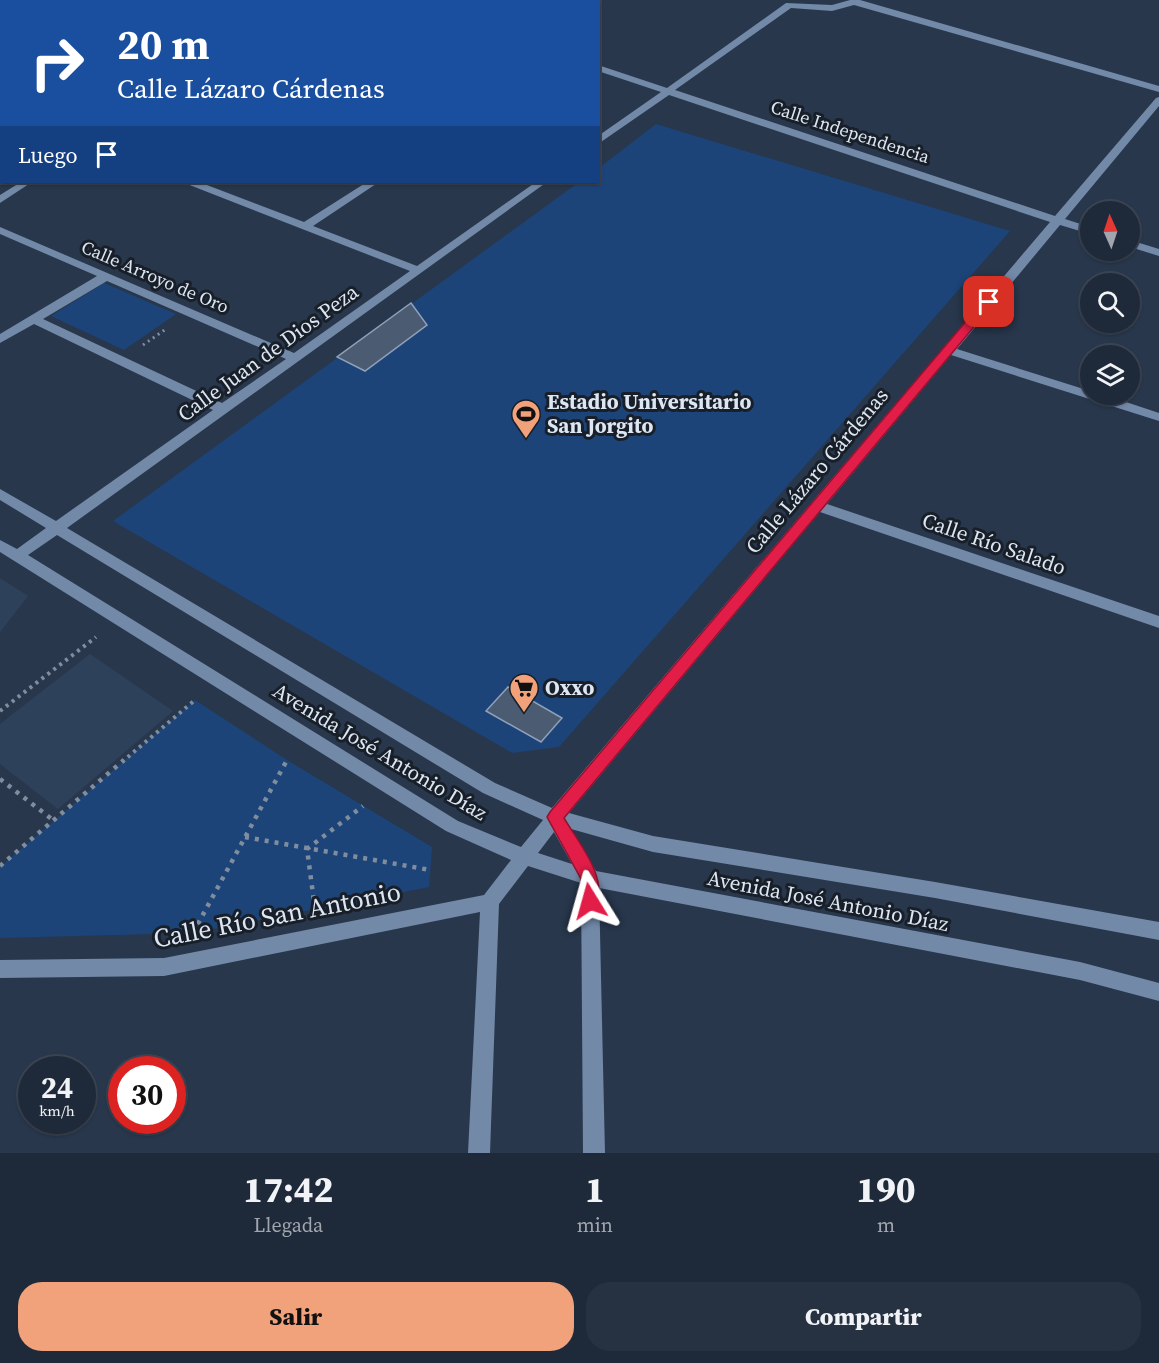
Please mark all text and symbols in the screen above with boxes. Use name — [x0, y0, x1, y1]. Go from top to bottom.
text: 20 m — [117, 15, 210, 73]
icon: right — [18, 24, 96, 102]
text: Calle Lázaro Cárdenas — [117, 70, 385, 107]
street label: Calle Independencia — [768, 94, 934, 169]
icon: arrive — [90, 138, 123, 171]
text: Luego — [18, 140, 78, 170]
north arrow — [1080, 201, 1140, 261]
map controls — [1080, 201, 1140, 405]
street label: Calle Arroyo de Oro — [78, 234, 233, 319]
button: search — [1080, 273, 1140, 333]
pin — [963, 276, 1014, 327]
street label: Calle Juan de Dios Peza — [171, 277, 364, 428]
icon: arrive — [972, 285, 1005, 318]
button: layers — [1080, 345, 1140, 405]
street label: Calle Lázaro Cárdenas — [739, 382, 895, 560]
place label: Estadio Universitario San Jorgito — [547, 387, 751, 440]
sports icon: Estadio Universitario San Jorgito — [510, 398, 542, 440]
street label: Calle Río Salado — [919, 505, 1070, 582]
supermarket icon: Oxxo — [508, 672, 540, 714]
place label: Oxxo — [545, 673, 595, 702]
street label: Avenida José Antonio Díaz — [268, 676, 493, 827]
street label: Avenida José Antonio Díaz — [705, 863, 952, 938]
position arrow — [558, 869, 622, 933]
street label: Calle Río San Antonio — [150, 873, 404, 957]
speed limit sign: 30 — [108, 1056, 186, 1134]
text: 24 — [41, 1067, 73, 1108]
text: km/h — [39, 1100, 75, 1121]
text: 17:42 — [243, 1165, 333, 1214]
text: 1 — [585, 1165, 605, 1214]
text: 190 — [856, 1165, 916, 1214]
text: Llegada — [254, 1211, 323, 1239]
text: min — [577, 1211, 613, 1239]
text: m — [877, 1211, 895, 1239]
button: Salir — [18, 1282, 574, 1351]
button: Compartir — [586, 1282, 1141, 1351]

